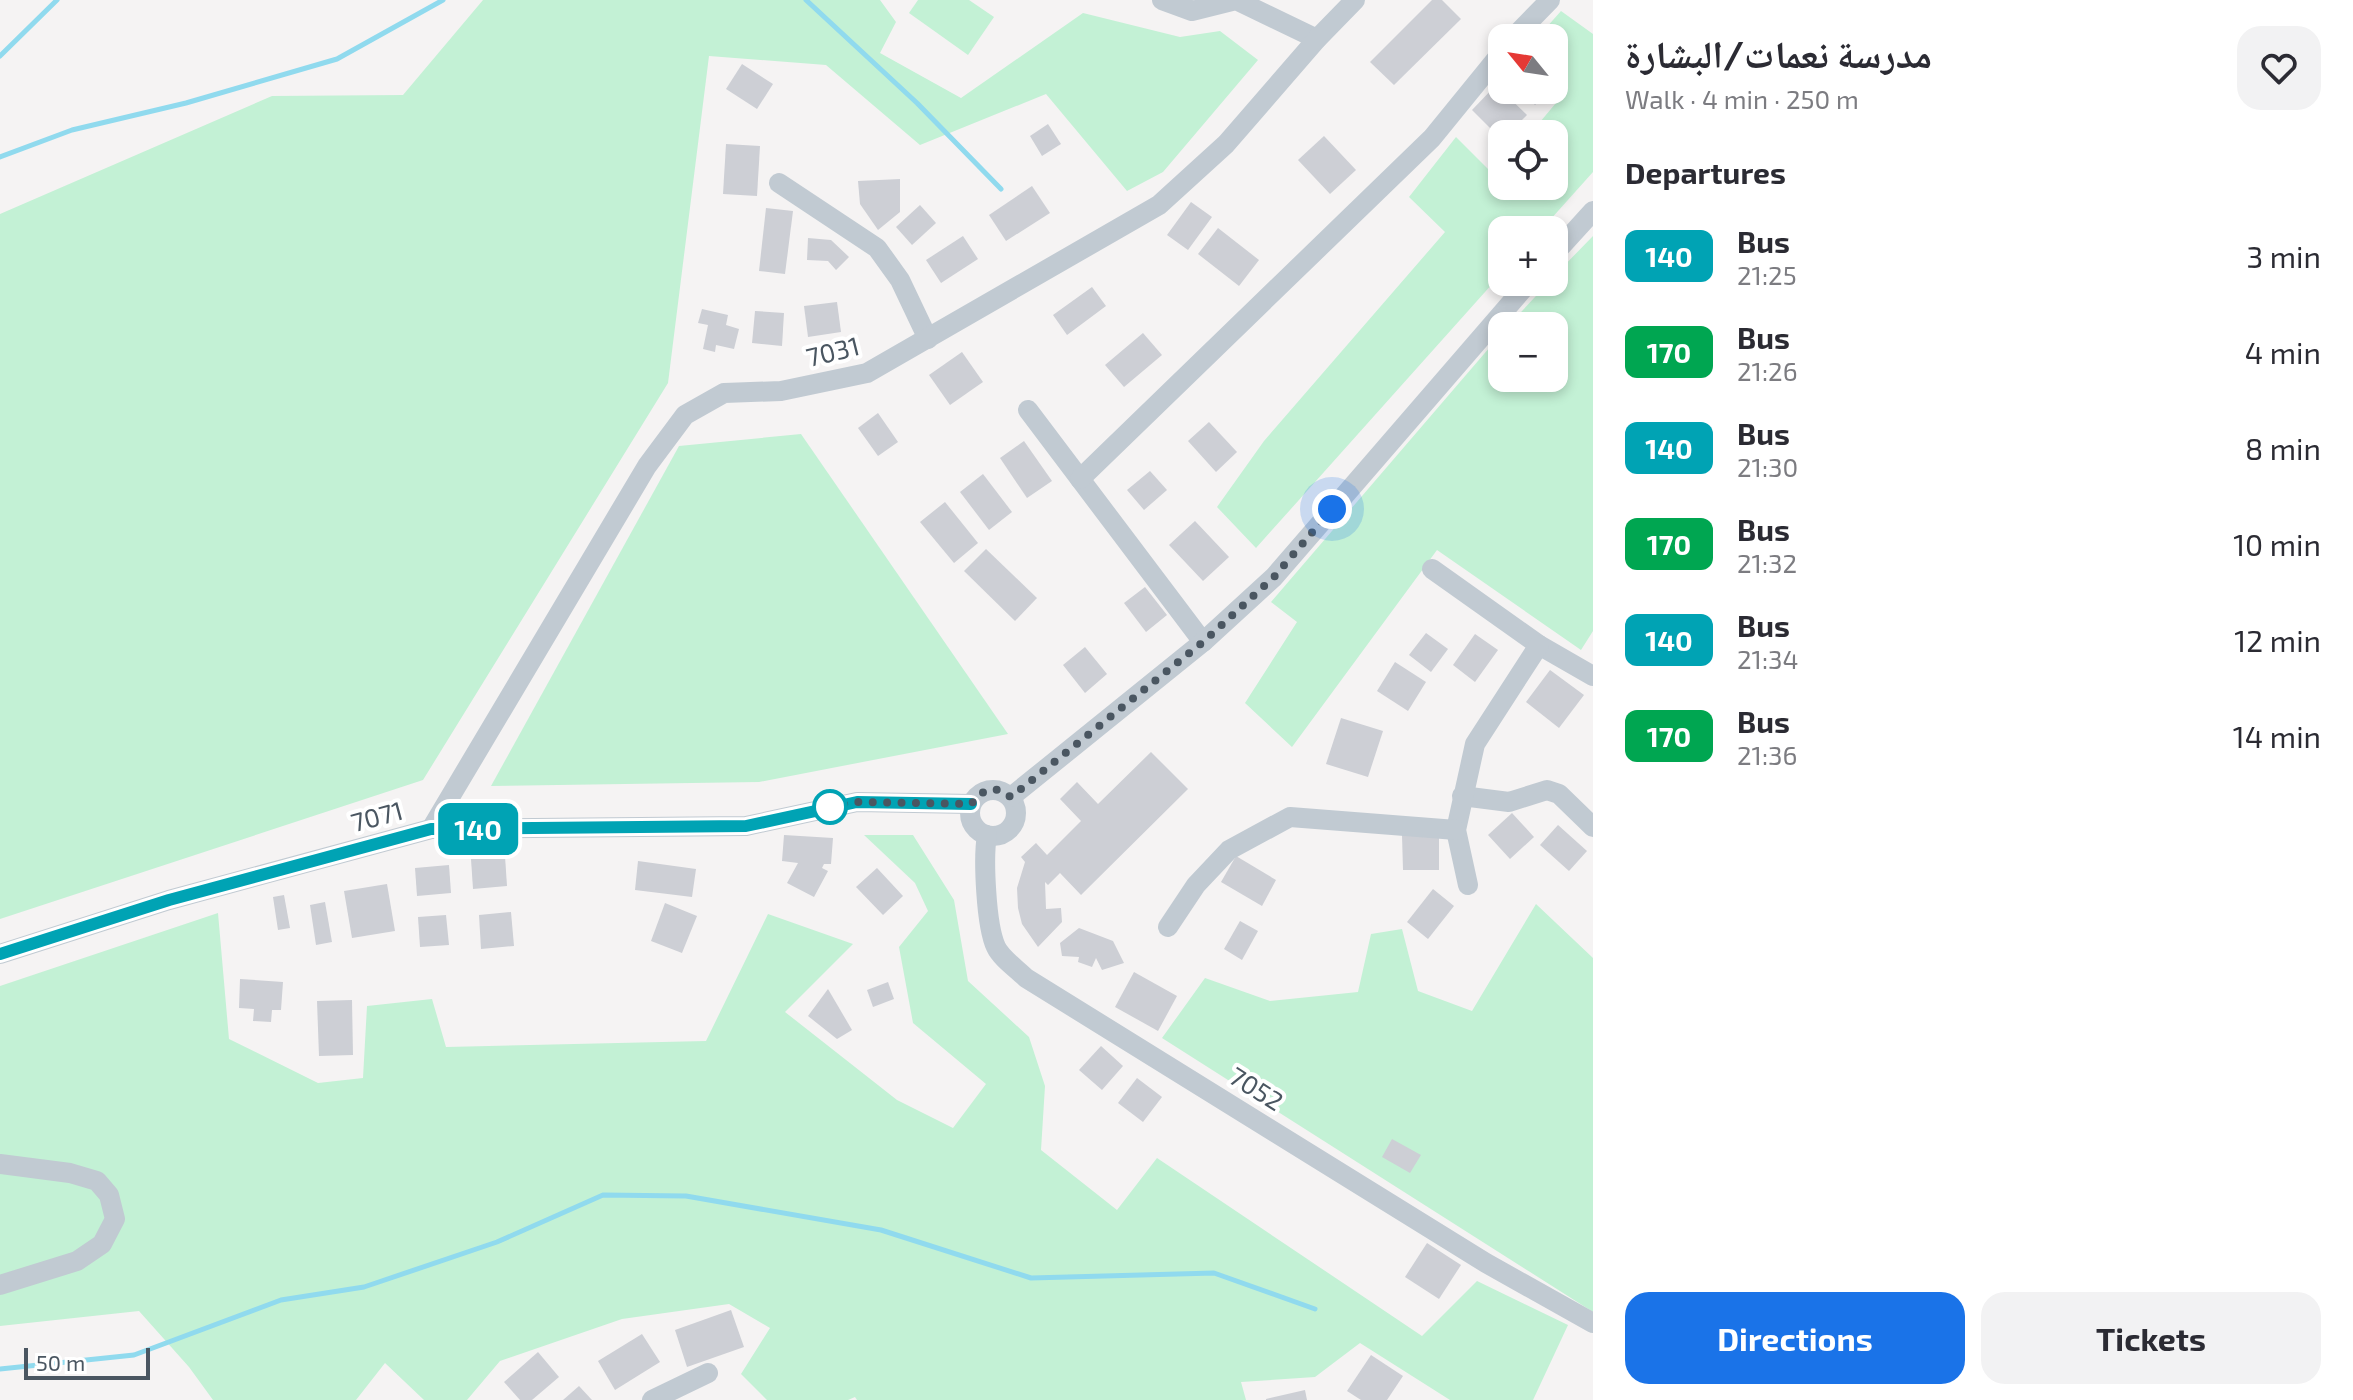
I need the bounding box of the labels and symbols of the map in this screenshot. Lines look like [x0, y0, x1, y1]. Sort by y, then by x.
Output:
north arrow [1488, 24, 1568, 104]
street label: 7031 [803, 329, 862, 372]
your location [1312, 489, 1352, 529]
unlabelled marker [813, 790, 847, 824]
street label: 7071 [347, 794, 406, 837]
line badge: 140 [432, 803, 524, 855]
street label: 7052 [1224, 1059, 1289, 1116]
scale bar [24, 1344, 150, 1380]

